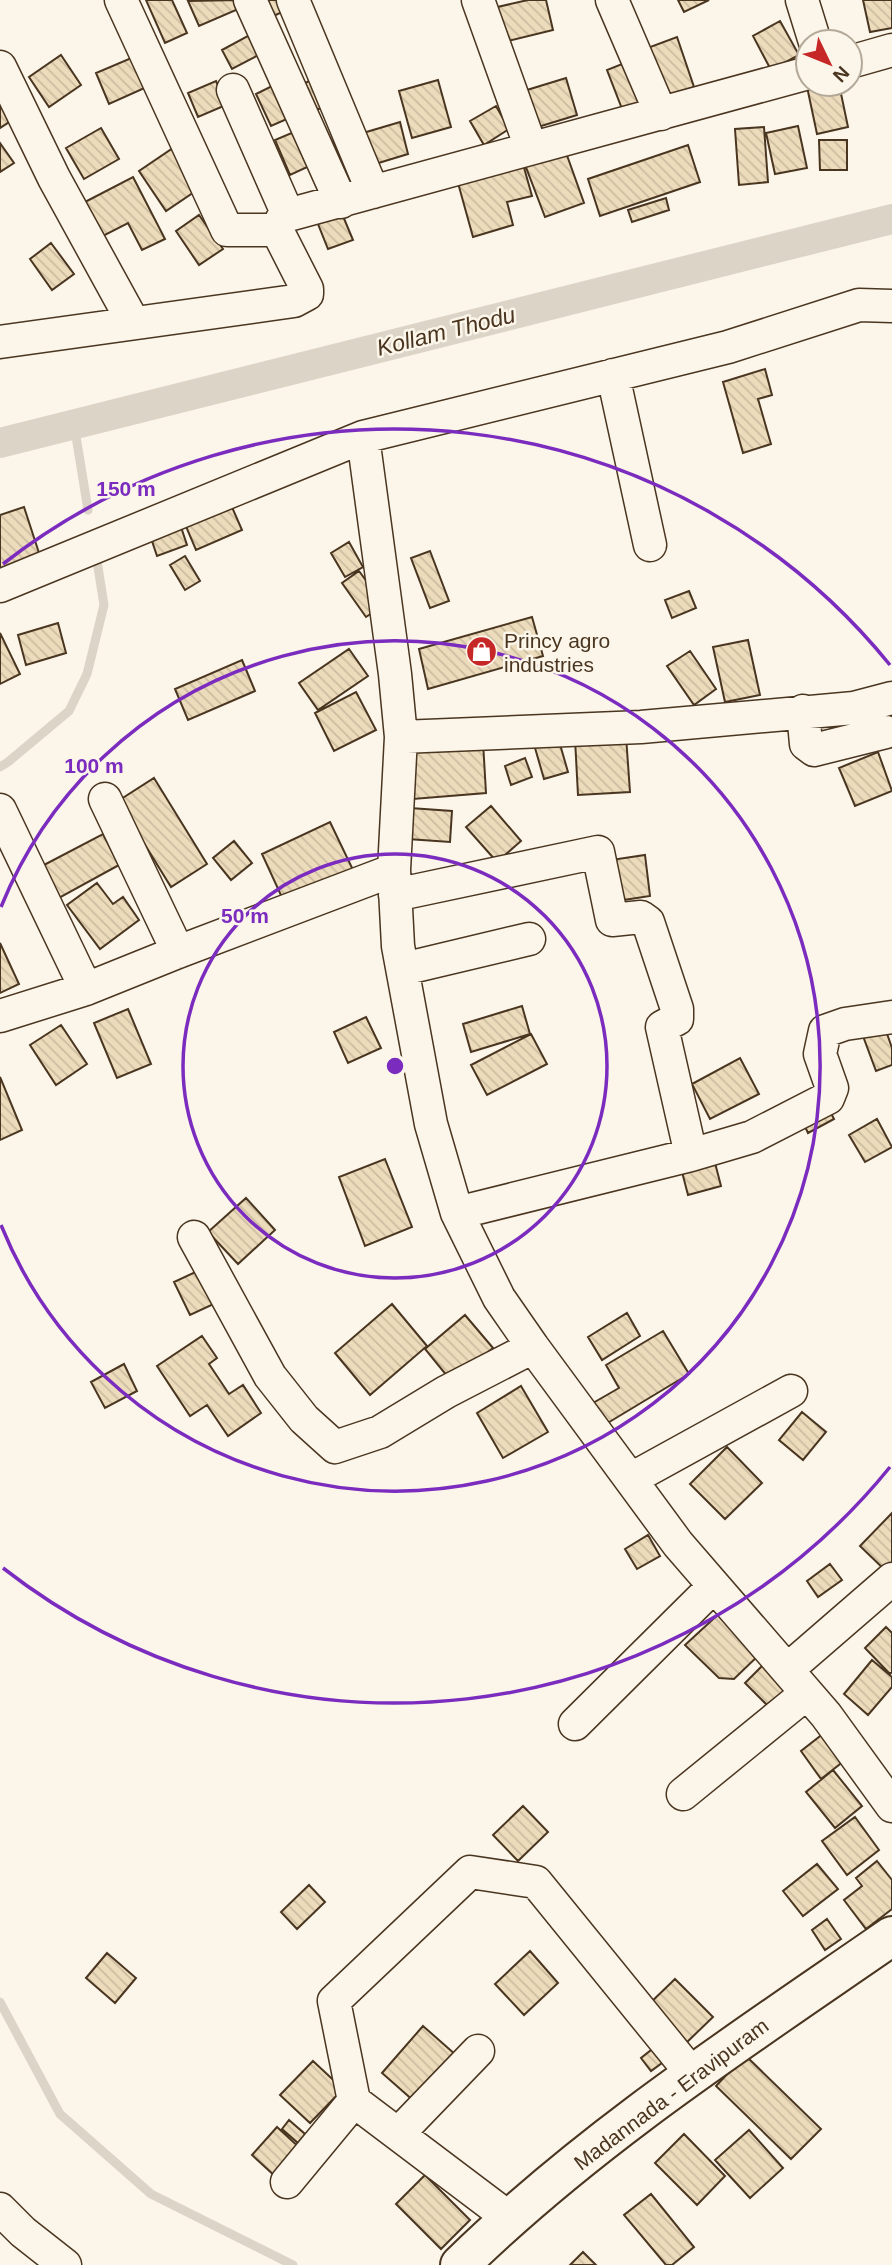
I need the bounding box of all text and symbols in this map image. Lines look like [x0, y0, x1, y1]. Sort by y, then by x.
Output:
north arrow [794, 28, 864, 98]
text: N [829, 62, 853, 86]
water label: Kollam Thodu [374, 301, 518, 361]
text: 150 m [96, 477, 156, 500]
place label: Princy agro industries [504, 629, 610, 676]
shop icon: Princy agro industries [464, 635, 498, 669]
text: 100 m [64, 754, 124, 777]
text: 50 m [221, 904, 269, 927]
centre of rings [383, 1054, 407, 1078]
street label: Madannada - Eravipuram [569, 2014, 773, 2174]

